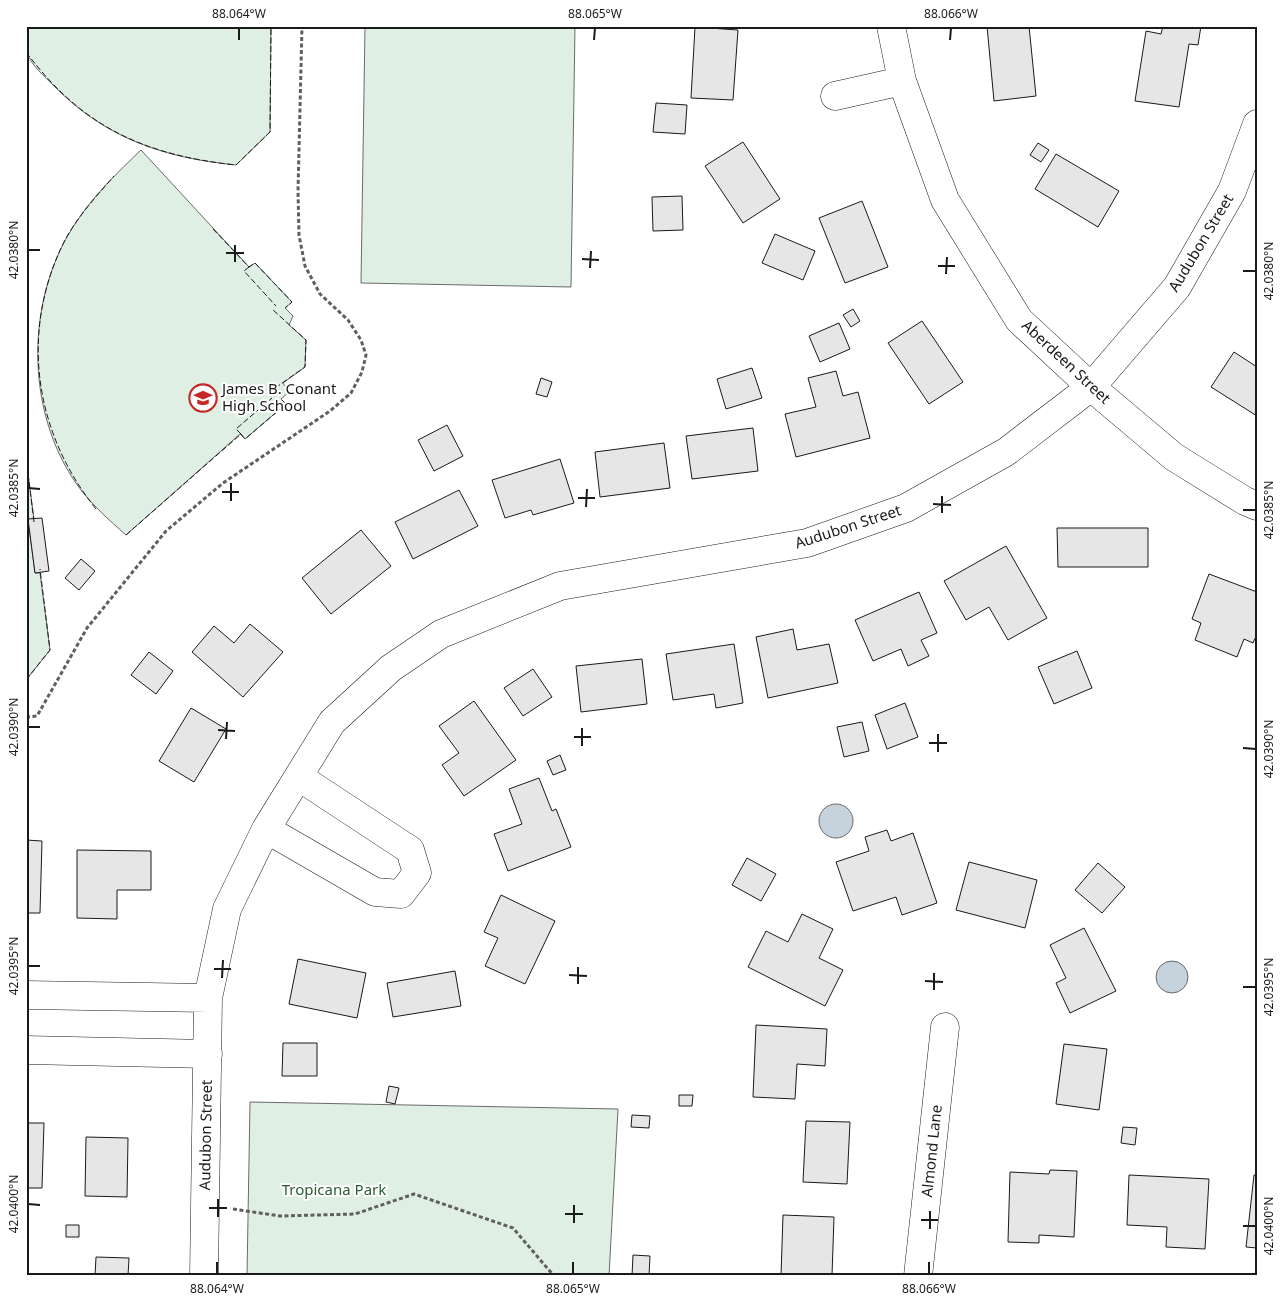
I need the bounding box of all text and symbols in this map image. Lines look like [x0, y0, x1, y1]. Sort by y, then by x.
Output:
text: 88.064°W [212, 5, 266, 22]
text: 88.065°W [568, 5, 622, 22]
text: 88.066°W [924, 5, 978, 22]
street label: Audubon Street [1163, 189, 1238, 295]
text: 42.0380°N [5, 221, 22, 279]
text: 42.0380°N [1260, 242, 1277, 300]
street label: Aberdeen Street [1018, 315, 1116, 408]
place label: James B. Conant High School [220, 378, 337, 415]
school or university icon: James B. Conant High School [188, 383, 218, 413]
text: 42.0385°N [5, 459, 22, 517]
text: 42.0385°N [1260, 481, 1277, 539]
street label: Audubon Street [792, 499, 904, 553]
text: 42.0390°N [5, 698, 22, 756]
text: 42.0390°N [1260, 720, 1277, 778]
text: 42.0395°N [5, 937, 22, 995]
text: 42.0395°N [1260, 958, 1277, 1016]
street label: Audubon Street [194, 1079, 216, 1191]
street label: Almond Lane [916, 1104, 946, 1198]
text: 42.0400°N [5, 1175, 22, 1233]
park label: Tropicana Park [282, 1179, 386, 1199]
text: 42.0400°N [1260, 1197, 1277, 1255]
text: 88.064°W [190, 1280, 244, 1297]
text: 88.065°W [546, 1280, 600, 1297]
text: 88.066°W [902, 1280, 956, 1297]

